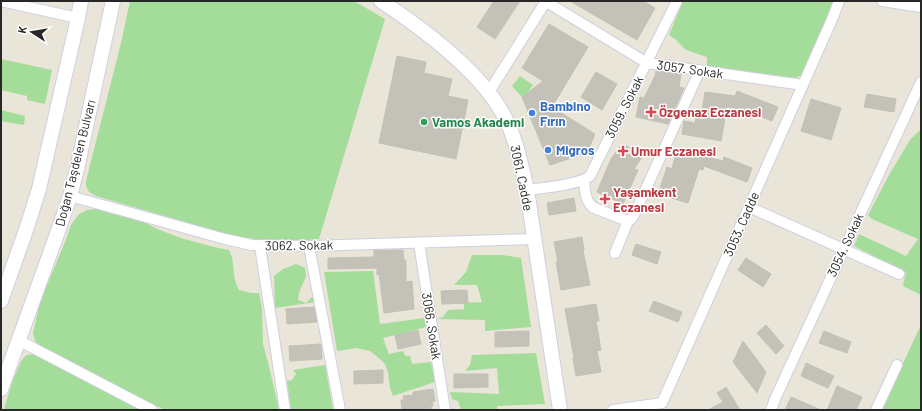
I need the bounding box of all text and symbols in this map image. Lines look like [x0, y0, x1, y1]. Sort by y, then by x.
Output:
north arrow [12, 12, 52, 52]
text: K [15, 25, 29, 35]
street label: 3057. Sokak [656, 56, 725, 82]
street label: 3059. Sokak [601, 73, 647, 141]
street label: Doğan Taşdelen Bulvarı [51, 98, 99, 228]
place label: Bambino Fırın [540, 98, 591, 129]
place label: Özgenaz Eczanesi [659, 104, 761, 120]
marker: Özgenaz Eczanesi [646, 107, 656, 117]
marker: Bambino Fırın [527, 108, 537, 118]
place label: Vamos Akademi [432, 114, 524, 130]
marker: Vamos Akademi [419, 117, 429, 127]
place label: Migros [556, 142, 595, 158]
place label: Umur Eczanesi [631, 143, 716, 159]
street label: 3061. Cadde [507, 144, 537, 212]
marker: Migros [543, 145, 553, 155]
marker: Umur Eczanesi [618, 146, 628, 156]
place label: Yaşamkent Eczanesi [613, 184, 677, 215]
street label: 3053. Cadde [720, 189, 762, 259]
marker: Yaşamkent Eczanesi [600, 194, 610, 204]
street label: 3054. Sokak [823, 210, 867, 279]
street label: 3062. Sokak [265, 236, 334, 254]
street label: 3066. Sokak [419, 291, 445, 361]

